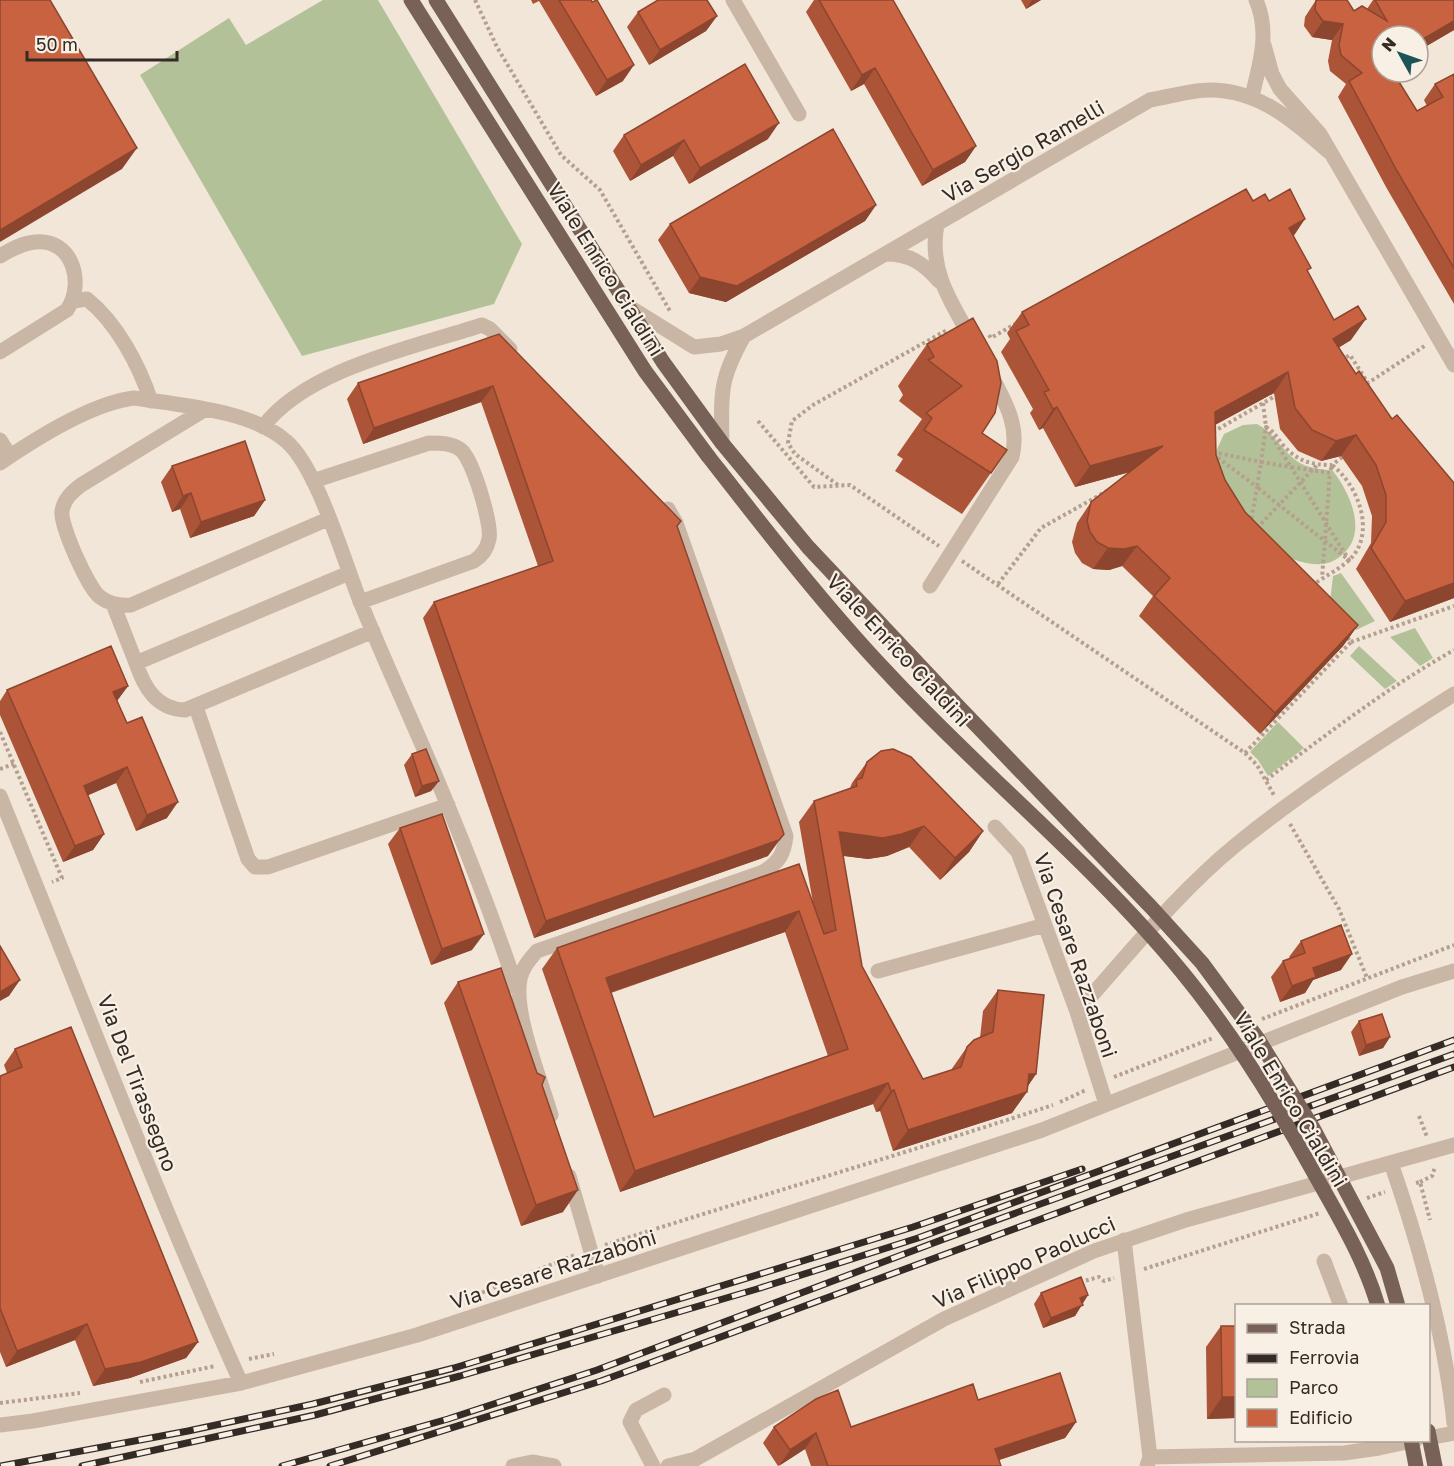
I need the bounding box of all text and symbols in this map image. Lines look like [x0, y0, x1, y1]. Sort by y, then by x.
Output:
scale bar [27, 24, 177, 62]
north arrow [1370, 24, 1430, 84]
text: 50 m [36, 33, 78, 55]
text: N [1377, 33, 1400, 55]
street label: Via Sergio Ramelli [937, 94, 1109, 208]
street label: Viale Enrico Cialdini [542, 177, 670, 361]
street label: Viale Enrico Cialdini [821, 568, 977, 732]
street label: Via Cesare Razzaboni [1029, 849, 1123, 1061]
street label: Via Del Tirassegno [92, 991, 184, 1175]
street label: Viale Enrico Cialdini [1228, 1007, 1354, 1191]
street label: Via Filippo Paolucci [929, 1210, 1119, 1314]
street label: Via Cesare Razzaboni [447, 1223, 659, 1315]
legend [1235, 1304, 1430, 1442]
text: Strada [1289, 1316, 1346, 1338]
text: Ferrovia [1289, 1346, 1359, 1368]
text: Parco [1289, 1376, 1338, 1398]
text: Edificio [1289, 1406, 1353, 1428]

